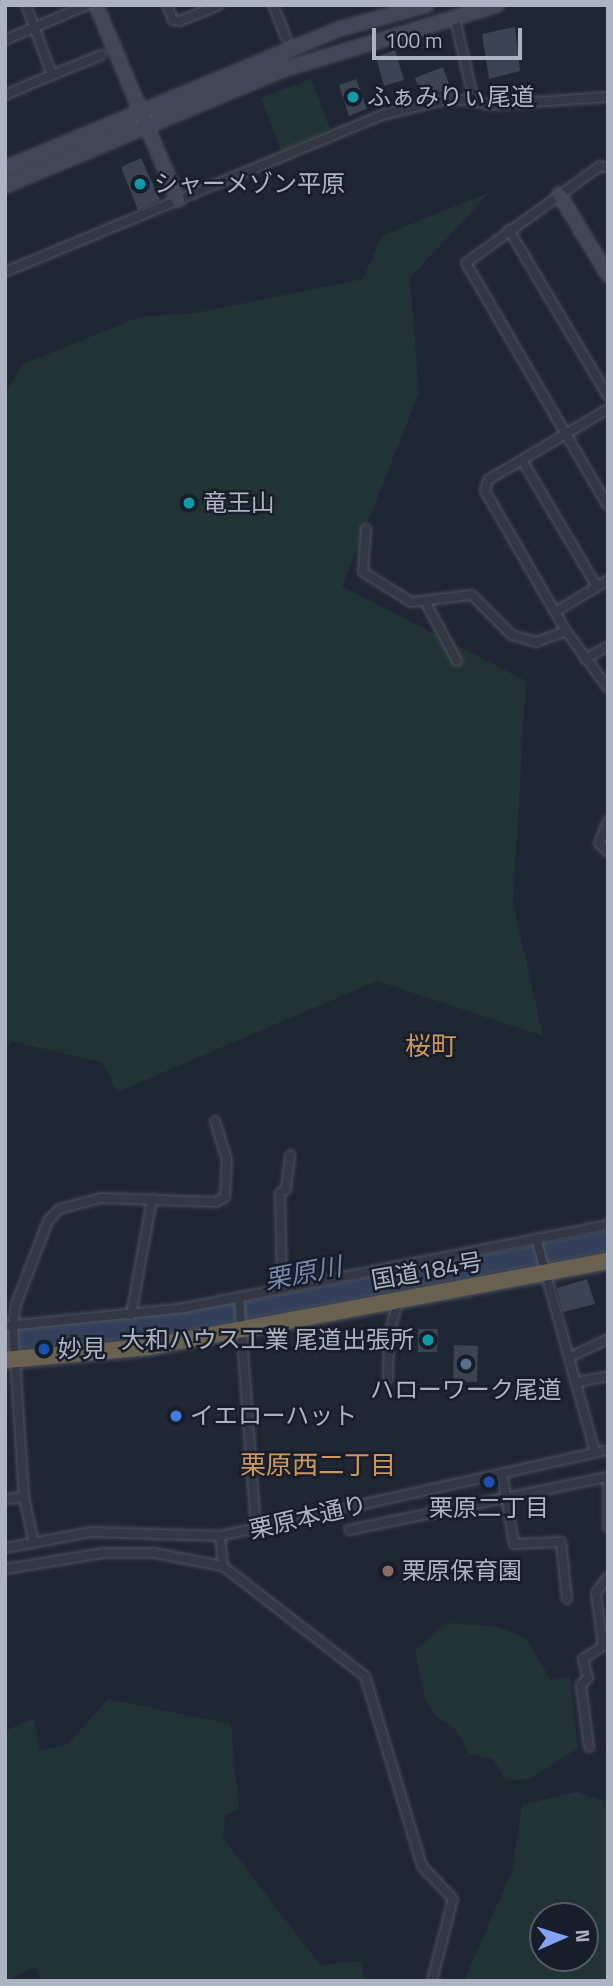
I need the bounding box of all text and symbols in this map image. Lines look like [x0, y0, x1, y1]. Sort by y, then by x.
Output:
scale bar [375, 14, 526, 58]
text: 100 m [385, 24, 442, 56]
place label: ふぁみりぃ尾道 [367, 83, 535, 111]
marker: ふぁみりぃ尾道 [345, 89, 361, 105]
place label: シャーメゾン平原 [154, 170, 346, 198]
marker: シャーメゾン平原 [132, 176, 148, 192]
place label: 竜王山 [203, 489, 275, 517]
marker: 竜王山 [181, 495, 197, 511]
district label: 桜町 [405, 1030, 457, 1062]
street label: 国道184号 [369, 1247, 485, 1295]
water label: 栗原川 [262, 1250, 344, 1296]
place label: 大和ハウス工業 尾道出張所 [121, 1326, 414, 1354]
marker: 大和ハウス工業 尾道出張所 [420, 1332, 436, 1348]
place label: 妙見 [58, 1335, 106, 1363]
marker: 妙見 [36, 1341, 52, 1357]
marker: ハローワーク尾道 [458, 1356, 474, 1372]
place label: ハローワーク尾道 [370, 1376, 562, 1404]
place label: イエローハット [190, 1402, 358, 1430]
marker: イエローハット [168, 1408, 184, 1424]
district label: 栗原西二丁目 [240, 1449, 396, 1481]
marker: 栗原二丁目 [481, 1474, 497, 1490]
street label: 栗原本通り [246, 1489, 370, 1545]
place label: 栗原二丁目 [429, 1494, 549, 1522]
place label: 栗原保育園 [402, 1557, 522, 1585]
marker: 栗原保育園 [380, 1563, 396, 1579]
north arrow [529, 1902, 599, 1972]
text: N [569, 1929, 598, 1943]

